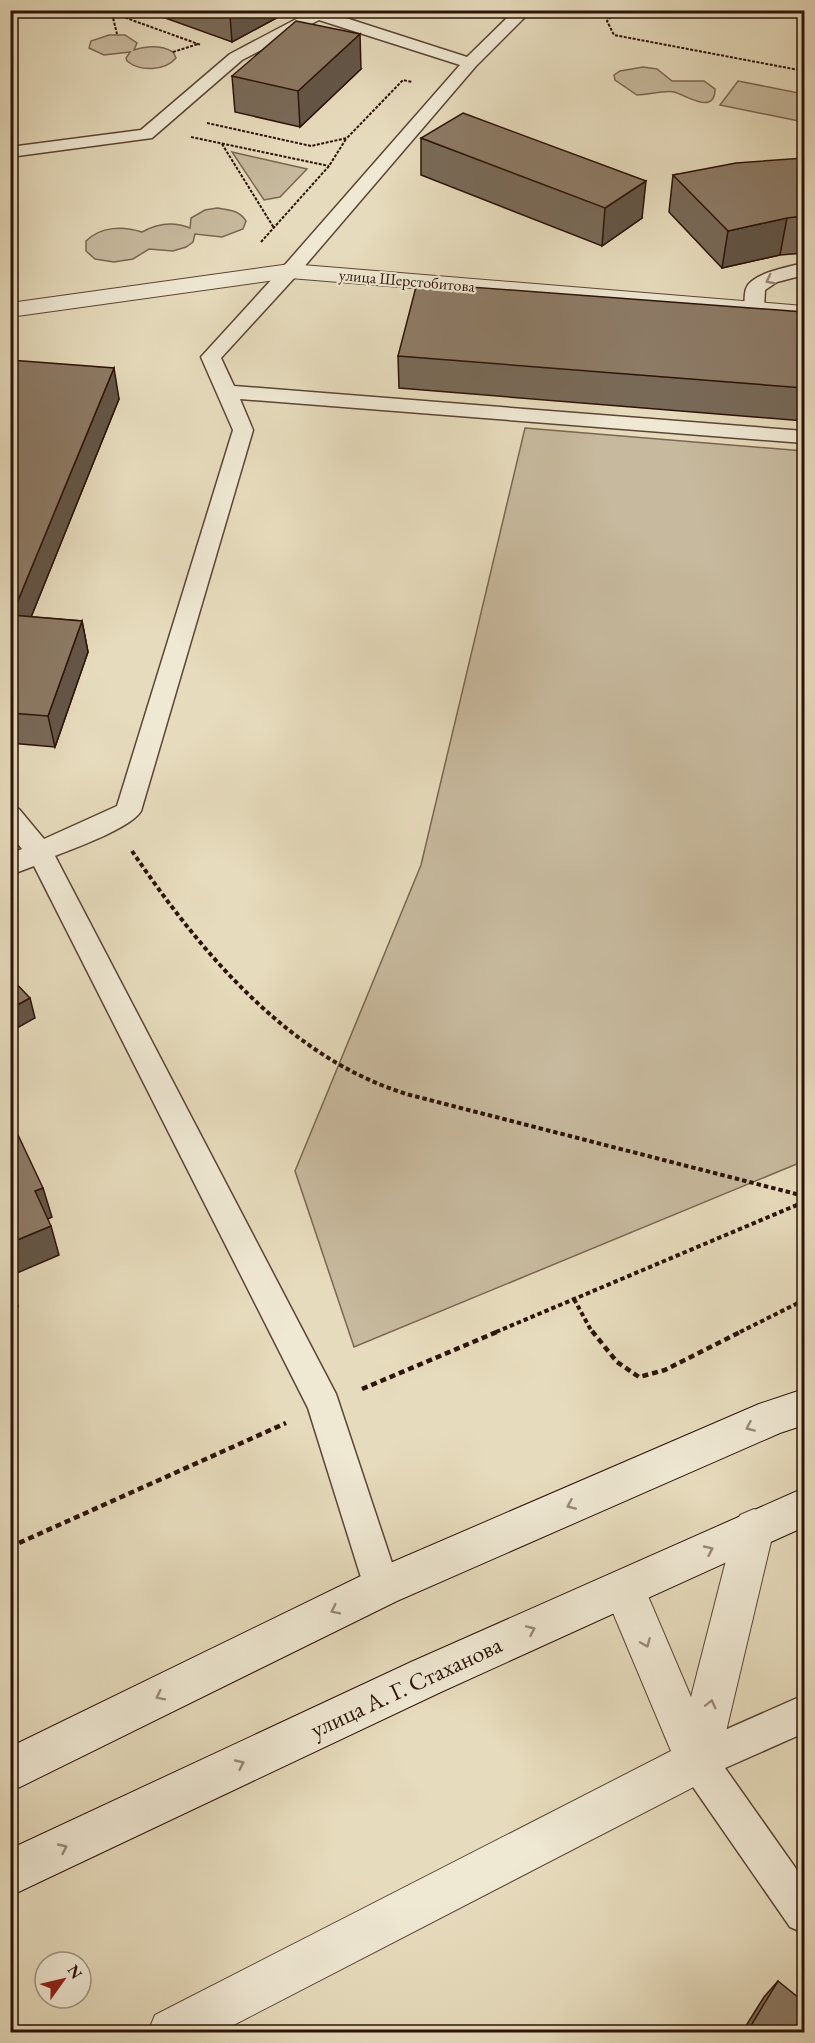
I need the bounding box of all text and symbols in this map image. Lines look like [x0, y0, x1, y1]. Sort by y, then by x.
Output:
street label: улица Шерстобитова [338, 264, 476, 297]
one-way arrow [765, 273, 776, 285]
one-way arrow [745, 1420, 756, 1432]
one-way arrow [566, 1498, 577, 1510]
one-way arrow [702, 1545, 713, 1557]
one-way arrow [331, 1603, 342, 1614]
one-way arrow [525, 1625, 536, 1637]
street label: улица А. Г. Стаханова [305, 1628, 507, 1745]
one-way arrow [639, 1637, 651, 1648]
one-way arrow [156, 1689, 167, 1701]
one-way arrow [703, 1699, 716, 1709]
one-way arrow [233, 1760, 244, 1772]
one-way arrow [57, 1843, 68, 1855]
north arrow [33, 1950, 93, 2010]
text: N [63, 1961, 87, 1983]

